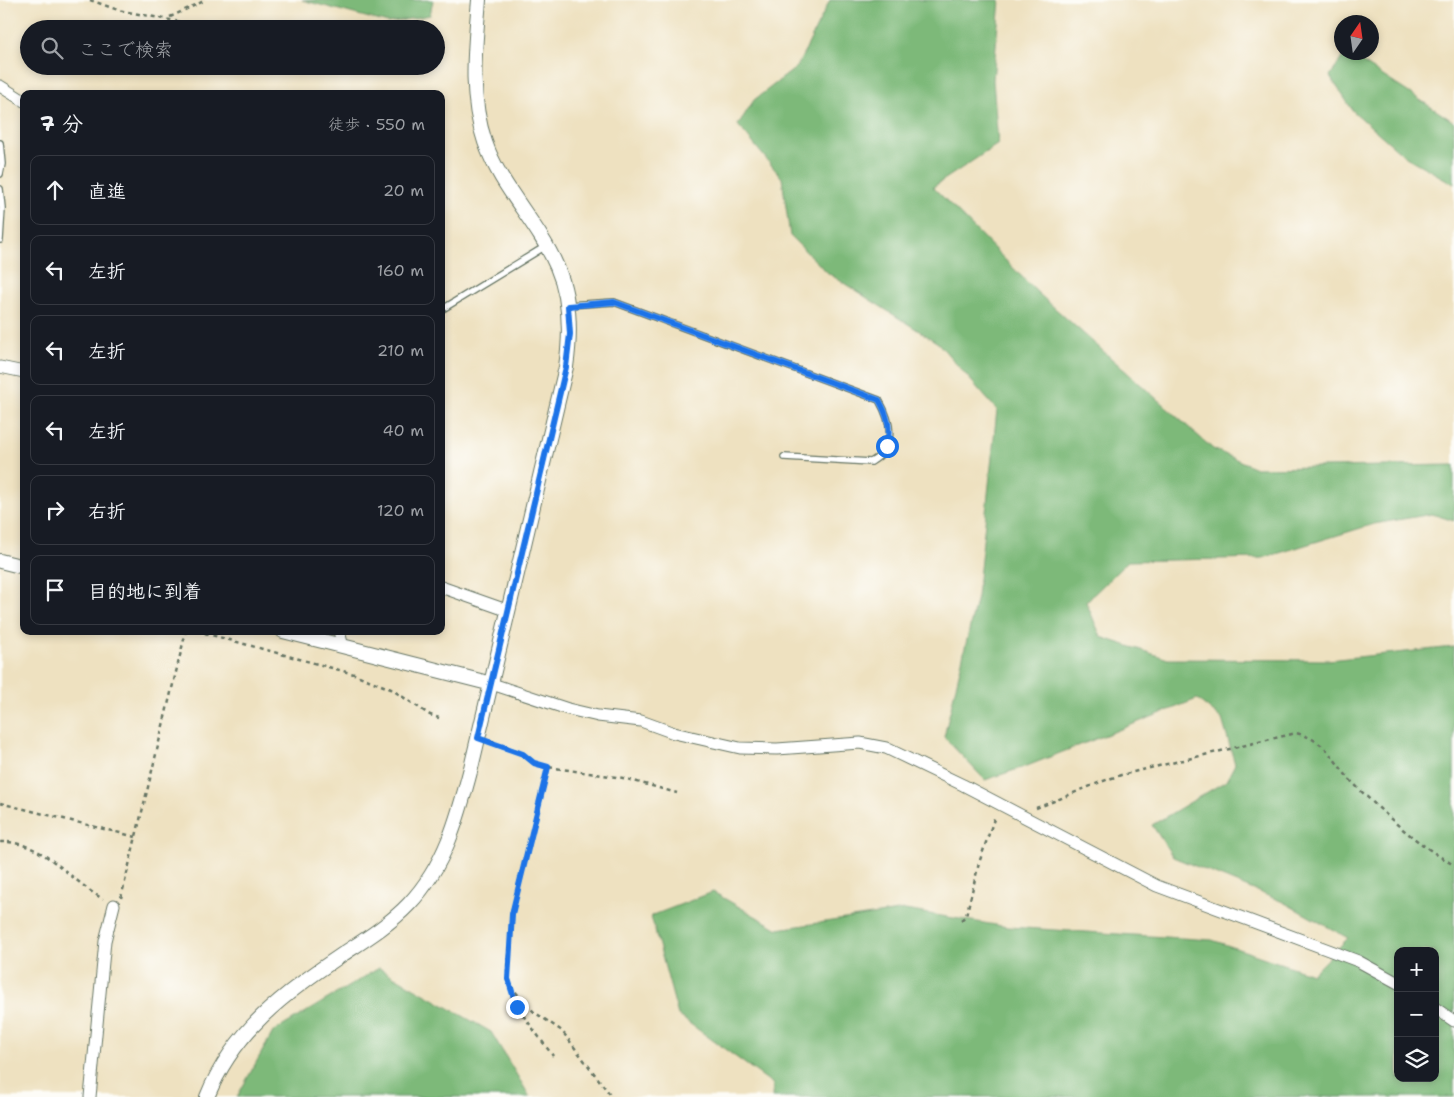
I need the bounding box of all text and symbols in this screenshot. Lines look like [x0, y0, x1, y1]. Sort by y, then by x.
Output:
north arrow [1334, 15, 1379, 60]
search box [20, 20, 445, 75]
icon: search [38, 34, 66, 62]
text: ここで検索 [78, 37, 173, 62]
text: 7 分 [40, 110, 83, 138]
text: 徒歩 · 550 m [328, 114, 425, 135]
icon: ahead [41, 176, 69, 204]
text: 直進 [88, 179, 126, 204]
text: 20 m [383, 180, 424, 201]
icon: left [41, 256, 69, 284]
text: 左折 [88, 259, 126, 284]
text: 160 m [377, 260, 424, 281]
icon: left [41, 336, 69, 364]
text: 左折 [88, 339, 126, 364]
text: 210 m [377, 340, 424, 361]
icon: left [41, 416, 69, 444]
text: 左折 [88, 419, 126, 444]
text: 40 m [382, 420, 424, 441]
route start [876, 435, 899, 458]
icon: right [41, 496, 69, 524]
text: 右折 [88, 499, 126, 524]
text: 120 m [377, 500, 424, 521]
icon: arrive [41, 576, 69, 604]
text: 目的地に到着 [88, 579, 202, 604]
map controls [1394, 947, 1439, 1082]
button: + [1394, 947, 1439, 992]
button: − [1394, 992, 1439, 1037]
route end [506, 996, 529, 1019]
button: layers [1394, 1037, 1439, 1082]

